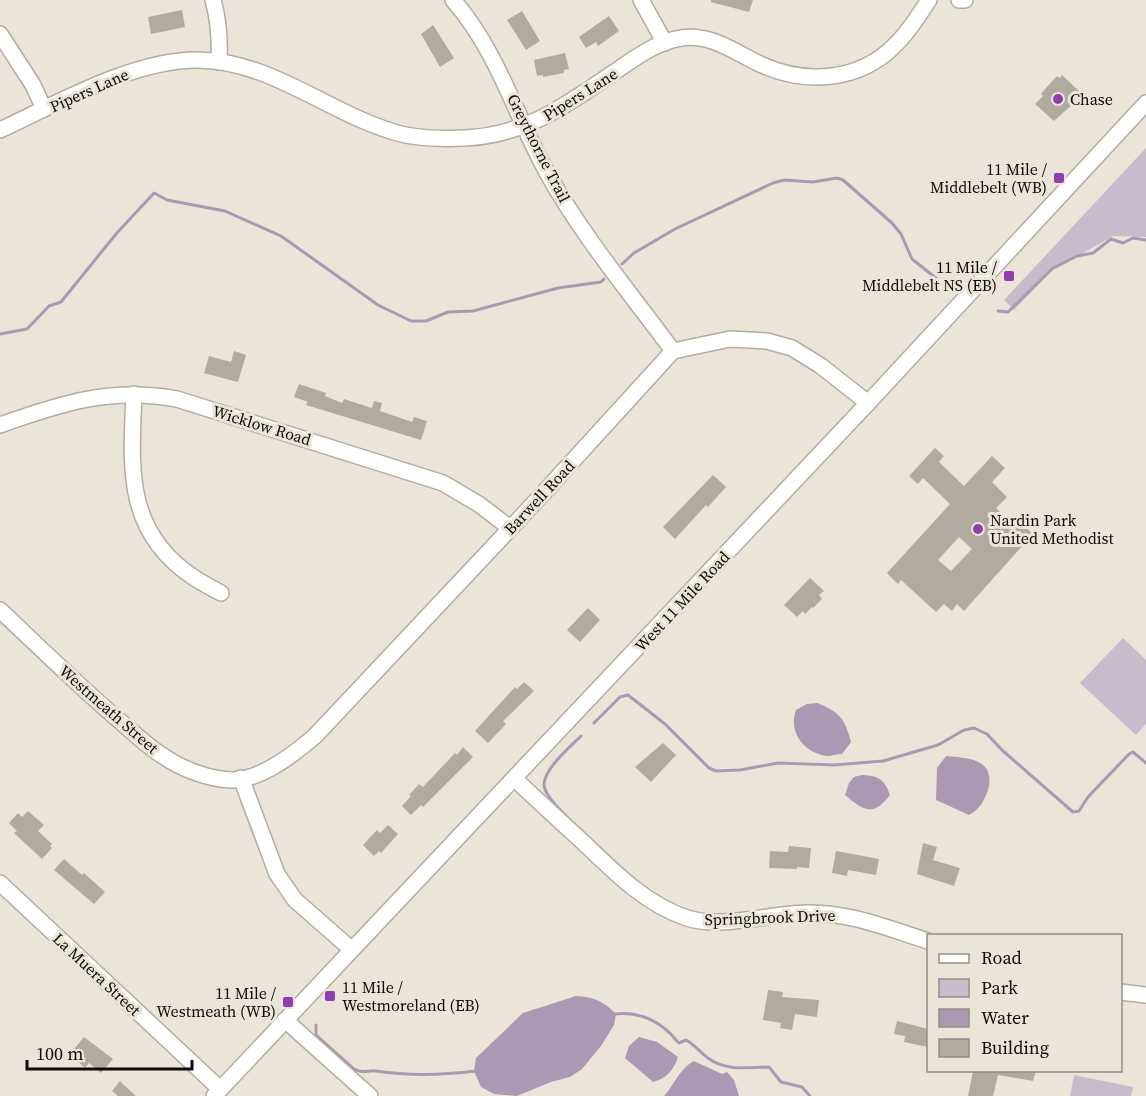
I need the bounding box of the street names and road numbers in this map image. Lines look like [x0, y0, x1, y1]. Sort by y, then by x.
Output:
street label: Pipers Lane [538, 62, 622, 126]
street label: Pipers Lane [46, 63, 132, 117]
street label: Greythorne Trail [502, 90, 576, 206]
street label: Wicklow Road [210, 400, 314, 450]
street label: Barwell Road [499, 455, 579, 539]
street label: West 11 Mile Road [630, 546, 734, 656]
street label: Westmeath Street [55, 660, 164, 759]
street label: Springbrook Drive [704, 904, 836, 930]
street label: La Muera Street [48, 928, 146, 1021]

